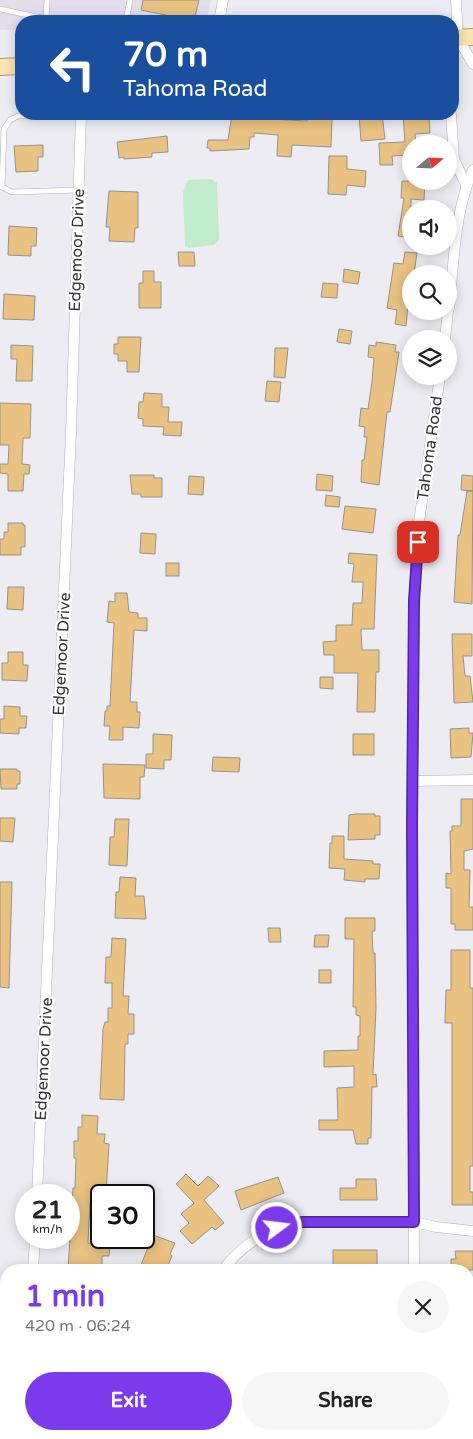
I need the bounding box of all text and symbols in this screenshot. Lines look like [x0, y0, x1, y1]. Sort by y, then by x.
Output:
text: 70 m [123, 34, 208, 76]
icon: left [40, 35, 105, 100]
text: Tahoma Road [123, 76, 267, 102]
north arrow [402, 135, 458, 190]
map controls [402, 135, 457, 385]
street label: Edgemoor Drive [65, 188, 89, 312]
button: sound [402, 200, 457, 255]
button: search [402, 265, 457, 320]
button: layers [402, 330, 457, 385]
street label: Tahoma Road [413, 395, 447, 501]
pin [397, 521, 439, 563]
icon: arrive [404, 528, 432, 556]
street label: Edgemoor Drive [49, 592, 75, 716]
street label: Edgemoor Drive [31, 997, 57, 1121]
speed limit sign: 30 [90, 1184, 155, 1249]
text: 21 [32, 1195, 63, 1225]
position arrow [250, 1201, 302, 1253]
text: km/h [32, 1222, 63, 1236]
text: 1 min [25, 1278, 105, 1315]
button: close [397, 1281, 449, 1333]
text: 420 m · 06:24 [25, 1316, 131, 1336]
button: Exit [25, 1372, 232, 1430]
button: Share [242, 1372, 449, 1430]

